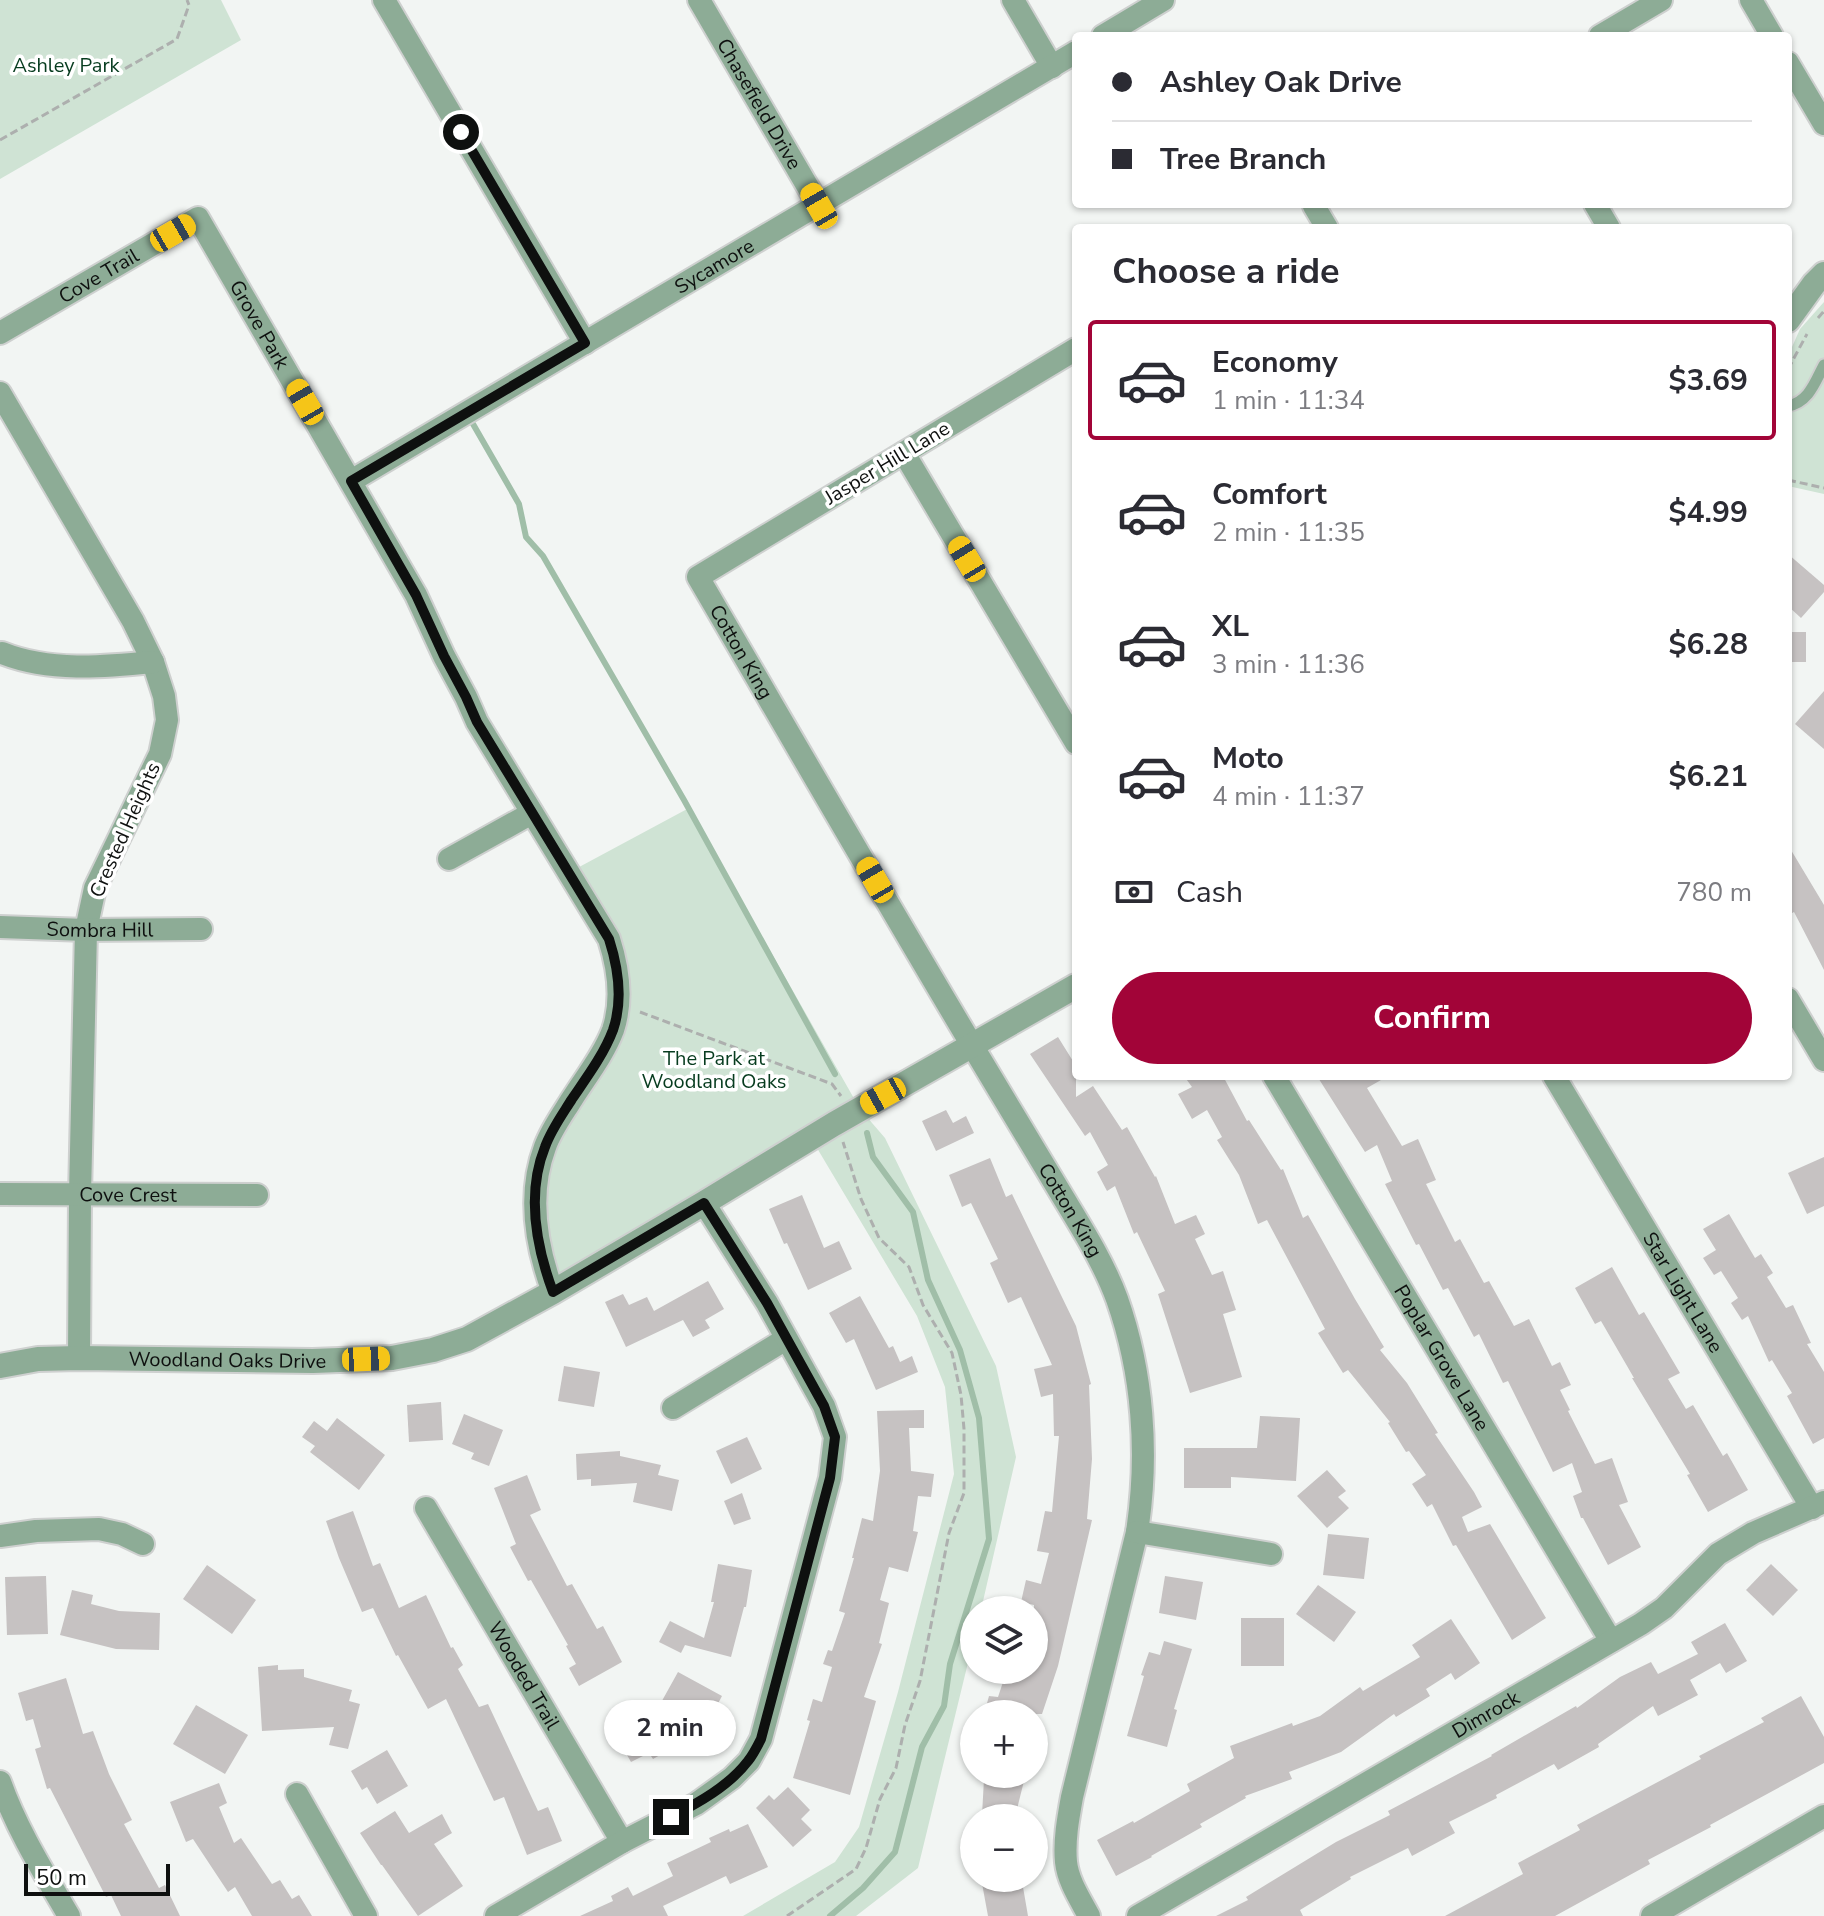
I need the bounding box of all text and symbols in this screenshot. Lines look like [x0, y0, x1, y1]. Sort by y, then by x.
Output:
street label: Chasefield Drive [711, 33, 808, 174]
park label: Ashley Park [12, 52, 121, 79]
text: Ashley Oak Drive [1160, 62, 1402, 103]
route start [443, 114, 479, 150]
text: Tree Branch [1160, 139, 1326, 180]
car [797, 179, 841, 233]
car [146, 211, 200, 255]
street label: Sycamore [669, 232, 759, 300]
street label: Cove Trail [54, 242, 144, 310]
text: Choose a ride [1112, 247, 1340, 296]
street label: Grove Park [223, 275, 296, 375]
text: Economy [1212, 342, 1338, 383]
icon: car [1116, 344, 1188, 416]
text: $3.69 [1669, 360, 1748, 401]
car [283, 375, 327, 429]
text: 1 min · 11:34 [1212, 383, 1365, 418]
street label: Jasper Hill Lane [818, 415, 955, 512]
text: Comfort [1212, 474, 1327, 515]
icon: car [1116, 476, 1188, 548]
text: $4.99 [1669, 492, 1748, 533]
text: 2 min · 11:35 [1212, 515, 1365, 550]
car [944, 532, 990, 586]
street label: Cotton King [703, 599, 780, 704]
text: XL [1212, 606, 1249, 647]
icon: car [1116, 608, 1188, 680]
text: $6.28 [1669, 624, 1748, 665]
text: 3 min · 11:36 [1212, 647, 1365, 682]
text: Moto [1212, 738, 1284, 779]
icon: car [1116, 740, 1188, 812]
text: $6.21 [1669, 756, 1748, 797]
street label: Crested Heights [83, 758, 167, 902]
text: 4 min · 11:37 [1212, 779, 1365, 814]
car [853, 853, 897, 907]
icon: cash [1112, 870, 1156, 914]
text: Cash [1176, 872, 1243, 913]
text: 780 m [1676, 875, 1752, 910]
street label: Sombra Hill [46, 915, 154, 944]
button: Confirm [1112, 972, 1752, 1064]
park label: The Park at Woodland Oaks [642, 1045, 786, 1095]
car [856, 1074, 910, 1118]
street label: Cotton King [1032, 1158, 1109, 1262]
street label: Cove Crest [79, 1181, 178, 1208]
street label: Star Light Lane [1637, 1227, 1730, 1358]
street label: Poplar Grove Lane [1388, 1280, 1496, 1436]
street label: Woodland Oaks Drive [128, 1345, 327, 1375]
car [342, 1346, 390, 1372]
map controls [960, 1596, 1048, 1892]
button: layers [960, 1596, 1048, 1684]
street label: Wooded Trail [482, 1616, 566, 1734]
street label: Dimrock [1447, 1683, 1525, 1744]
button: + [960, 1700, 1048, 1788]
callout: 2 min [605, 1701, 737, 1757]
text: 2 min [636, 1710, 704, 1745]
route end [653, 1799, 689, 1835]
button: − [960, 1804, 1048, 1892]
scale bar [24, 1860, 170, 1896]
text: 50 m [36, 1863, 87, 1893]

